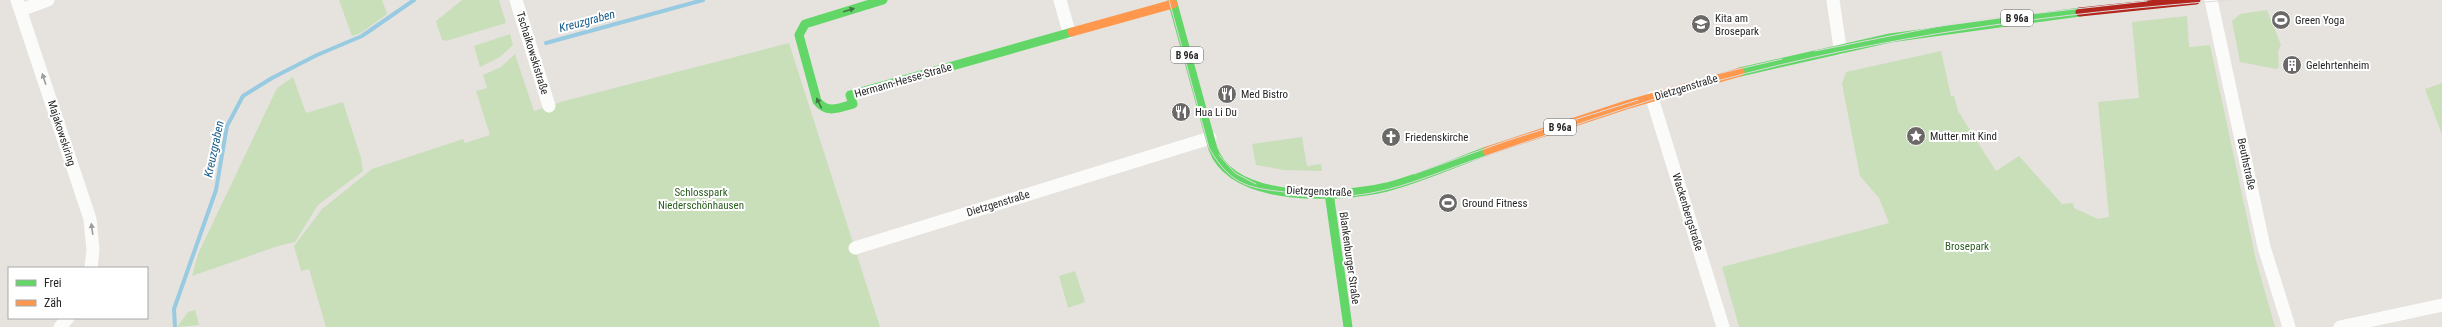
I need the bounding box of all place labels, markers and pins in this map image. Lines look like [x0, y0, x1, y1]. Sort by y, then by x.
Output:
sports icon: Green Yoga [2270, 9, 2292, 31]
place label: Kita am Brosepark [1715, 12, 1759, 38]
school or university icon: Kita am Brosepark [1690, 13, 1712, 35]
place label: Green Yoga [2295, 14, 2345, 27]
building icon: Gelehrtenheim [2281, 54, 2303, 76]
place label: Gelehrtenheim [2306, 59, 2369, 72]
restaurant icon: Med Bistro [1216, 83, 1238, 105]
place label: Med Bistro [1241, 88, 1288, 101]
restaurant icon: Hua Li Du [1170, 101, 1192, 123]
place label: Hua Li Du [1195, 106, 1237, 119]
place icon: Mutter mit Kind [1905, 125, 1927, 147]
church icon: Friedenskirche [1380, 126, 1402, 148]
place label: Mutter mit Kind [1930, 130, 1997, 143]
place label: Friedenskirche [1405, 131, 1468, 144]
sports icon: Ground Fitness [1437, 192, 1459, 214]
place label: Ground Fitness [1462, 197, 1527, 210]

